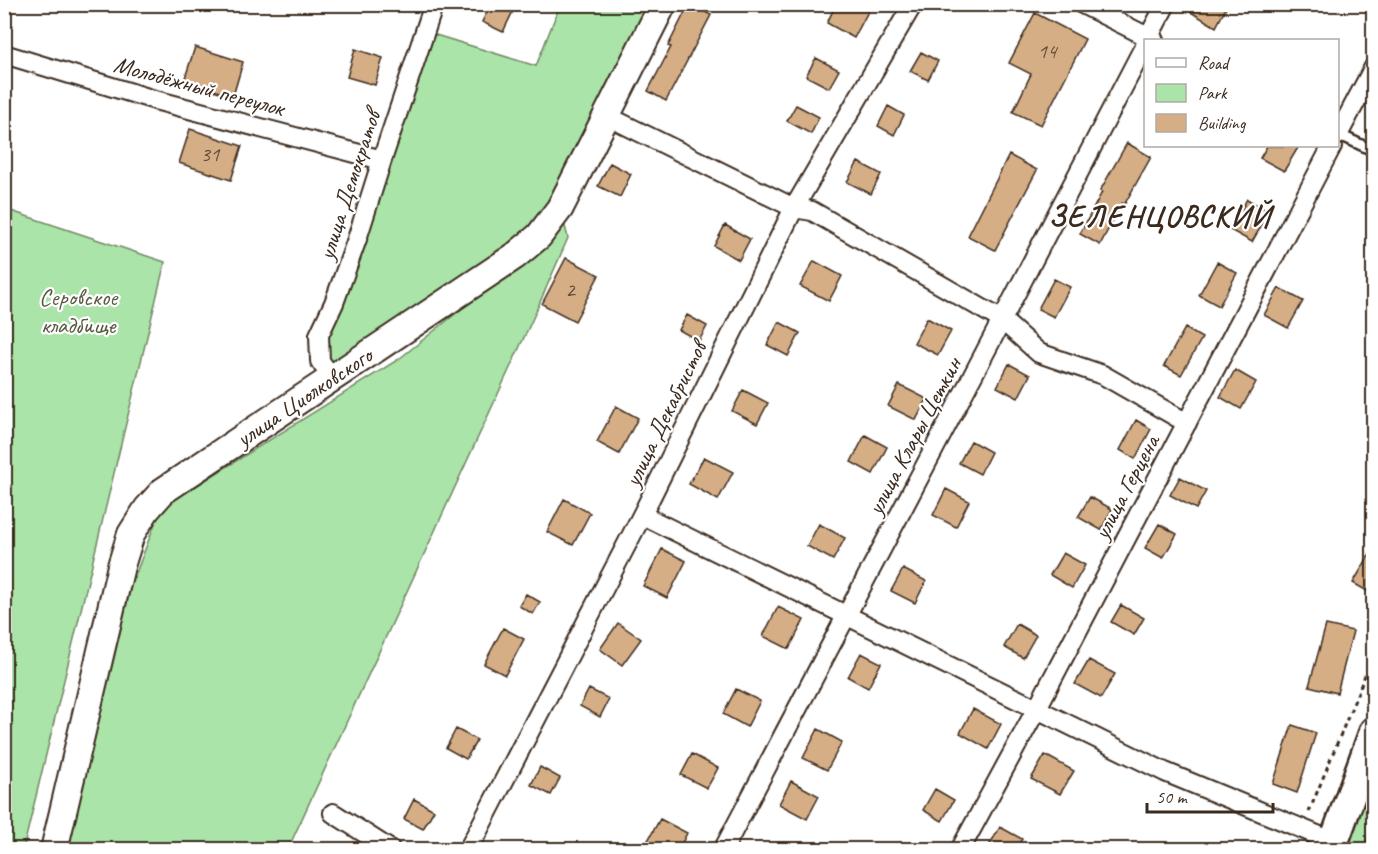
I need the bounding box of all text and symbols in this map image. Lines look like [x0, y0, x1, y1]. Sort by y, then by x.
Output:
house number: 14 [1038, 38, 1059, 64]
legend [1144, 39, 1339, 147]
street label: Молодёжный переулок [111, 49, 289, 124]
text: Road [1198, 52, 1231, 74]
text: Park [1198, 82, 1228, 104]
street label: улица Демократов [310, 101, 389, 265]
text: Building [1198, 112, 1247, 134]
house number: 31 [201, 141, 221, 167]
district label: ЗЕЛЕНЦОВСКИЙ [1048, 197, 1275, 235]
house number: 2 [565, 277, 576, 303]
park label: Серовское кладбище [39, 282, 119, 340]
street label: улица Декабристов [616, 333, 715, 493]
street label: улица Циолковского [229, 339, 380, 455]
street label: улица Клары Цеткин [859, 350, 969, 522]
street label: улица Герцена [1085, 428, 1167, 546]
scale bar [1147, 776, 1273, 814]
text: 50 m [1156, 786, 1189, 808]

